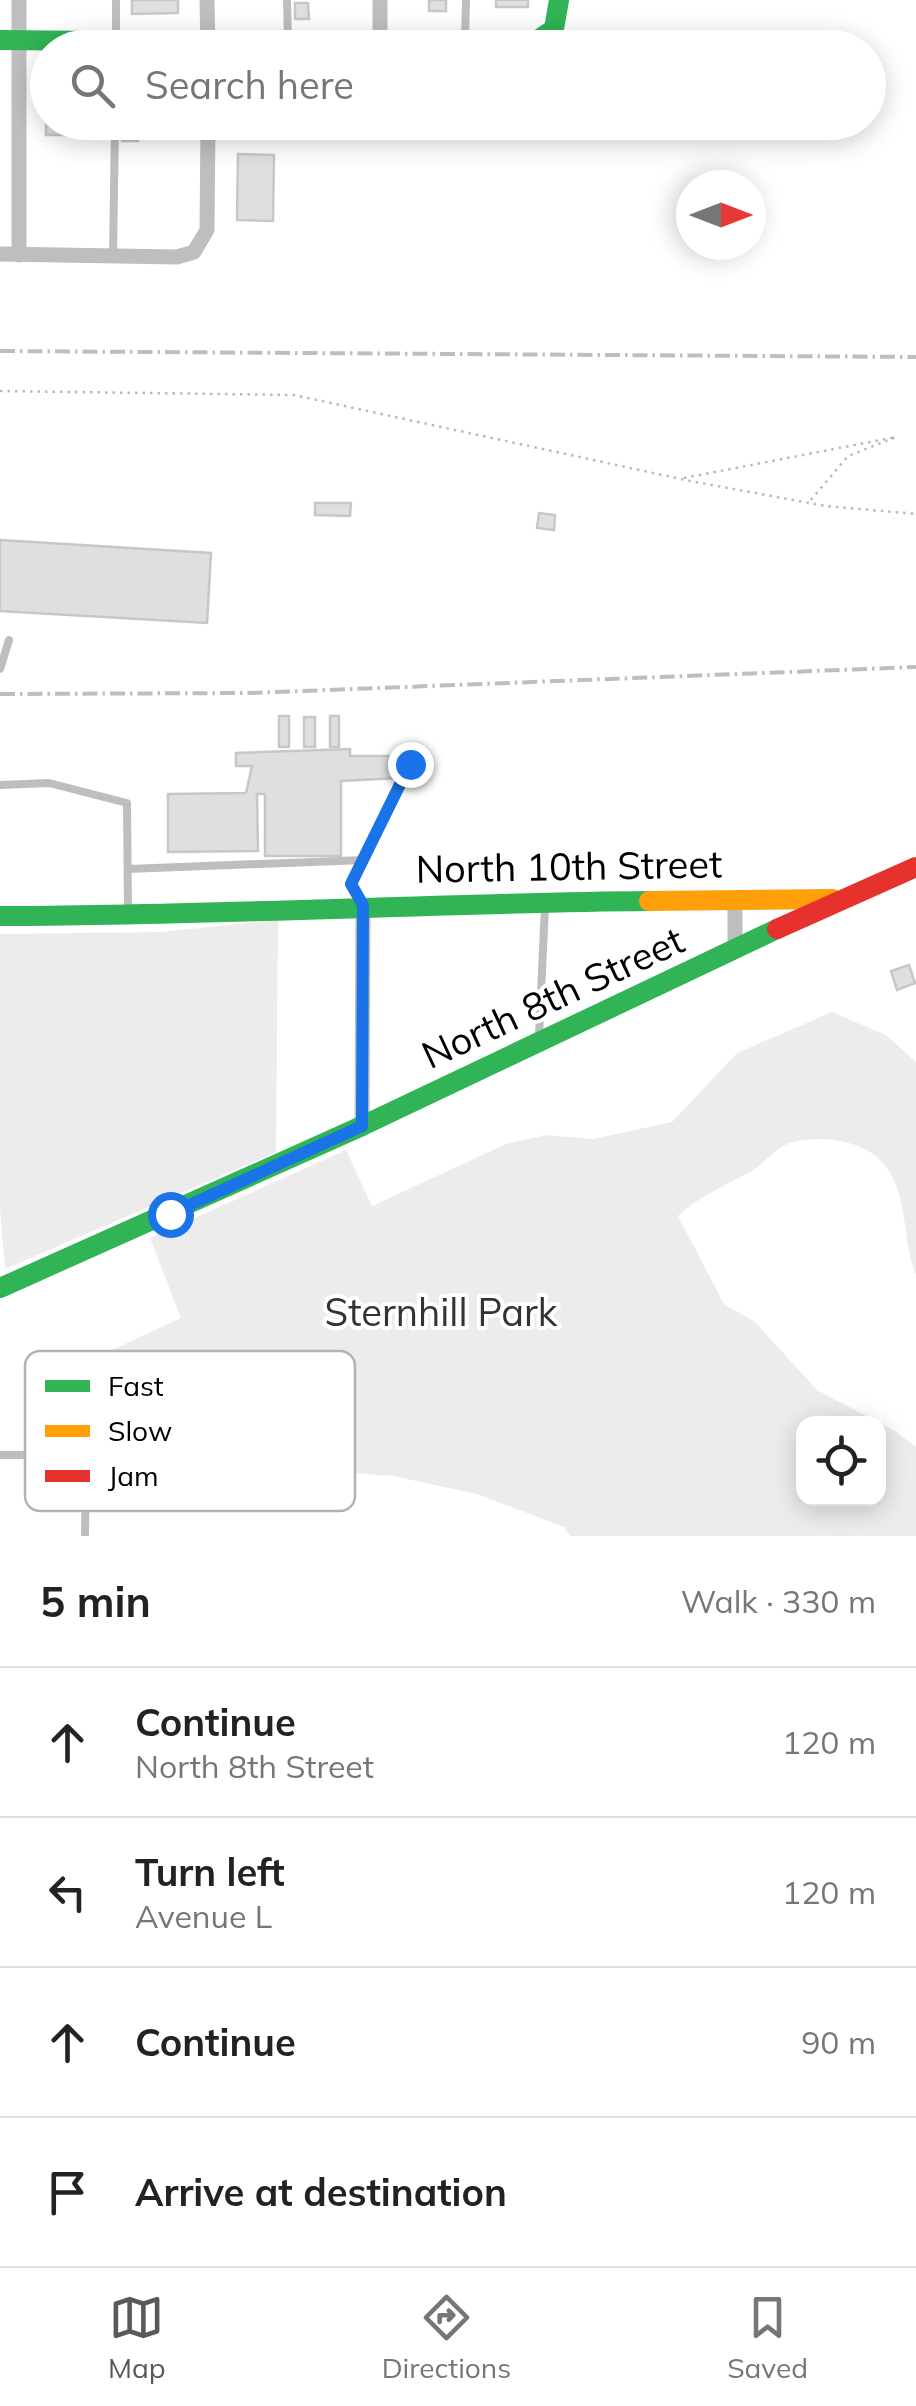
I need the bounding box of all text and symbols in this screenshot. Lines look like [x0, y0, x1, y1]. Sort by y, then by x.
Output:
search box [30, 30, 886, 140]
icon: search [65, 58, 120, 113]
text: Search here [145, 61, 354, 109]
north arrow [676, 170, 766, 260]
route end [388, 742, 434, 788]
street label: North 10th Street [415, 839, 723, 893]
street label: North 8th Street [414, 915, 691, 1079]
route start [148, 1192, 194, 1238]
park label: Sternhill Park [325, 1288, 558, 1336]
legend [25, 1351, 355, 1511]
text: Fast [108, 1368, 164, 1403]
text: Slow [108, 1413, 172, 1448]
map controls [796, 1416, 886, 1506]
button: locate [796, 1416, 886, 1506]
text: Jam [108, 1458, 159, 1493]
text: 5 min [40, 1575, 151, 1628]
text: Walk · 330 m [681, 1581, 876, 1621]
text: Continue [135, 1698, 296, 1746]
icon: ahead [40, 1715, 95, 1770]
text: 120 m [782, 1722, 876, 1762]
text: North 8th Street [135, 1746, 374, 1786]
text: Turn left [135, 1848, 285, 1896]
icon: left [40, 1865, 95, 1920]
text: 120 m [782, 1872, 876, 1912]
text: Avenue L [135, 1896, 272, 1936]
icon: ahead [40, 2015, 95, 2070]
text: Continue [135, 2018, 296, 2066]
text: 90 m [801, 2022, 876, 2062]
icon: arrive [40, 2165, 95, 2220]
text: Arrive at destination [135, 2168, 507, 2216]
tab: Map [108, 2290, 166, 2385]
tab: Directions [382, 2290, 511, 2385]
tab: Saved [727, 2290, 808, 2385]

